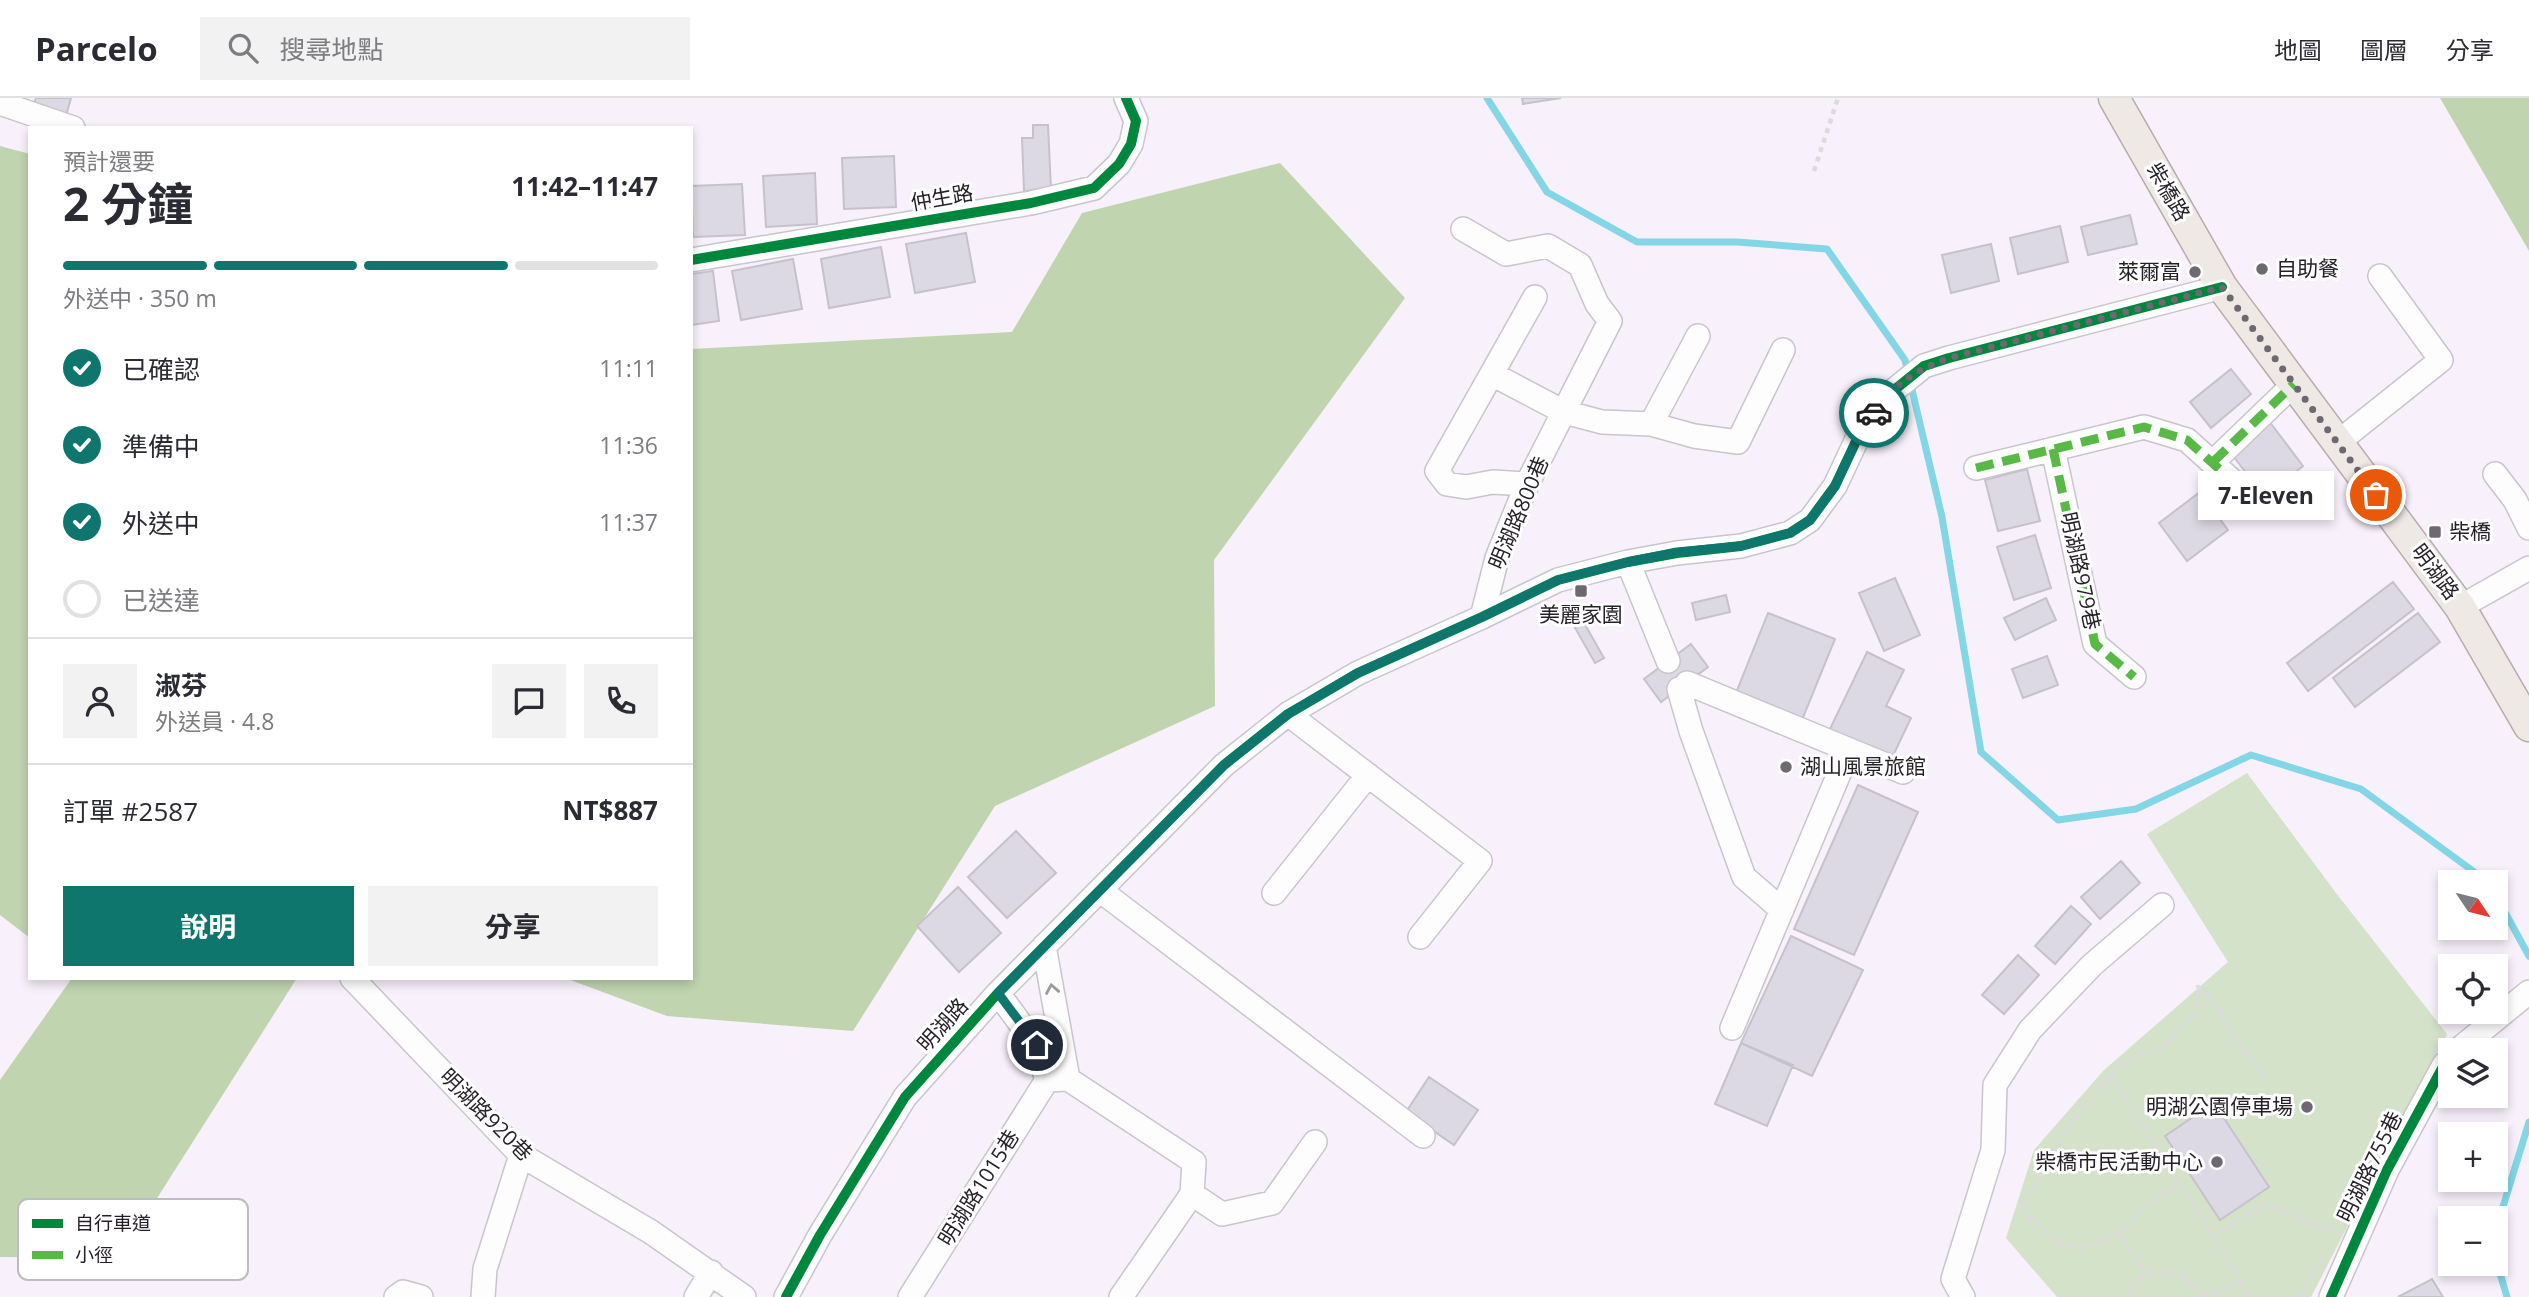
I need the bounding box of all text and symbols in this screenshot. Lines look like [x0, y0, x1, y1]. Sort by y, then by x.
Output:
search box [200, 17, 690, 80]
text: Parcelo [35, 26, 158, 71]
icon: search [224, 29, 262, 67]
text: 搜尋地點 [280, 31, 384, 67]
text: 地圖 [2274, 33, 2322, 66]
text: 圖層 [2360, 33, 2408, 66]
text: 分享 [2446, 33, 2494, 66]
text: 預計還要 [63, 145, 155, 177]
street label: 柴橋路 [2141, 157, 2197, 226]
text: 11:42–11:47 [511, 168, 658, 204]
text: 2 分鐘 [63, 172, 193, 234]
street label: 仲生路 [908, 178, 975, 216]
place label: 自助餐 [2276, 254, 2339, 282]
place label: 萊爾富 [2118, 257, 2181, 285]
marker: 自助餐 [2254, 261, 2270, 277]
marker: 萊爾富 [2187, 264, 2203, 280]
text: 外送中 · 350 m [63, 282, 217, 314]
icon: check [63, 349, 101, 387]
text: 已確認 [122, 351, 200, 387]
text: 11:11 [599, 352, 658, 384]
courier [1839, 378, 1909, 448]
icon: car [1855, 394, 1893, 432]
icon: check [63, 426, 101, 464]
text: 準備中 [122, 428, 200, 464]
text: 11:36 [599, 429, 658, 461]
street label: 明湖路800巷 [1482, 452, 1554, 573]
pin [2346, 465, 2406, 525]
callout: 7-Eleven [2198, 470, 2334, 520]
icon: bag [2357, 476, 2395, 514]
text: 7-Eleven [2218, 479, 2314, 511]
icon: check [63, 503, 101, 541]
text: 外送中 [122, 505, 200, 541]
text: 11:37 [599, 506, 658, 538]
street label: 明湖路979巷 [2055, 509, 2107, 632]
place label: 柴橋 [2449, 517, 2491, 545]
marker: 柴橋 [2427, 524, 2443, 540]
street label: 明湖路 [2406, 538, 2466, 605]
text: 已送達 [122, 582, 200, 618]
marker: 美麗家園 [1573, 583, 1589, 599]
place label: 美麗家園 [1539, 600, 1623, 628]
button: person [63, 664, 137, 738]
button: chat [492, 664, 566, 738]
button: phone [584, 664, 658, 738]
text: 淑芬 [155, 667, 207, 703]
text: 外送員 · 4.8 [155, 705, 274, 737]
place label: 湖山風景旅館 [1800, 752, 1926, 780]
marker: 湖山風景旅館 [1778, 759, 1794, 775]
text: NT$887 [562, 792, 658, 828]
text: 訂單 #2587 [63, 793, 198, 829]
north arrow [2438, 870, 2508, 940]
map controls [2438, 870, 2508, 1276]
button: 說明 [63, 886, 354, 966]
button: 分享 [368, 886, 658, 966]
button: locate [2438, 954, 2508, 1024]
one-way arrow [1045, 983, 1060, 994]
street label: 明湖路 [911, 992, 974, 1057]
pin [1007, 1015, 1067, 1075]
icon: home [1018, 1026, 1056, 1064]
button: layers [2438, 1038, 2508, 1108]
street label: 明湖路920巷 [434, 1062, 539, 1167]
place label: 明湖公園停車場 [2146, 1092, 2293, 1120]
marker: 明湖公園停車場 [2299, 1099, 2315, 1115]
street label: 明湖路755巷 [2330, 1106, 2408, 1227]
button: + [2438, 1122, 2508, 1192]
street label: 明湖路1015巷 [931, 1124, 1025, 1251]
place label: 柴橋市民活動中心 [2035, 1147, 2203, 1175]
marker: 柴橋市民活動中心 [2209, 1154, 2225, 1170]
legend [18, 1199, 248, 1280]
button: − [2438, 1206, 2508, 1276]
text: 自行車道 [75, 1210, 151, 1236]
text: 小徑 [75, 1242, 113, 1268]

